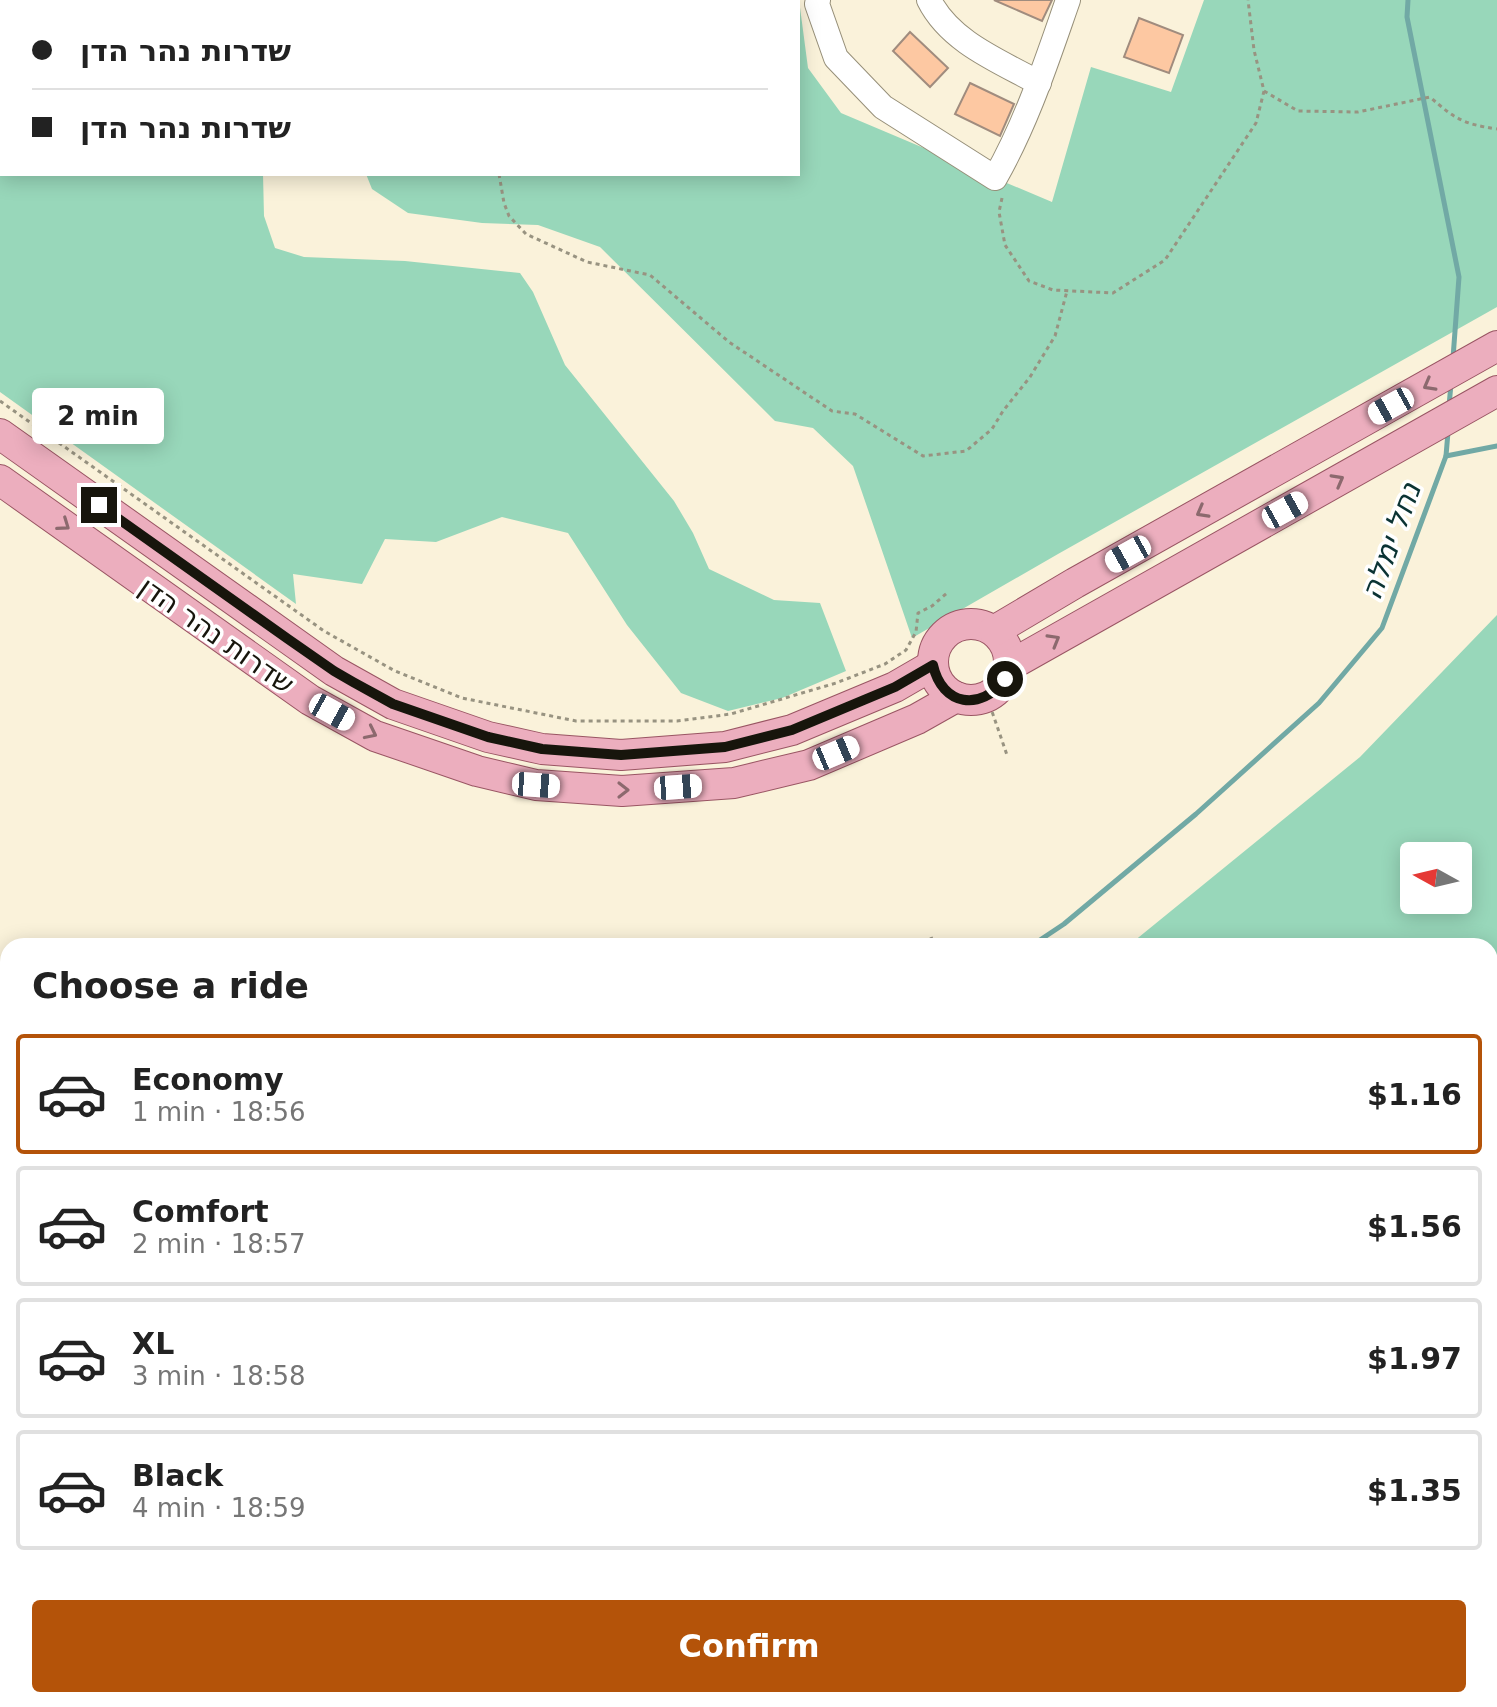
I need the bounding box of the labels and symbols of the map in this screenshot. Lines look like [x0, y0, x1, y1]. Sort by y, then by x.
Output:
one-way arrow [1423, 375, 1437, 390]
car [1364, 384, 1418, 428]
callout: 2 min [33, 389, 165, 445]
one-way arrow [1329, 474, 1344, 490]
water label: נחל ימלה [1353, 478, 1428, 604]
route end [81, 487, 117, 523]
car [1258, 488, 1312, 532]
one-way arrow [1196, 502, 1211, 518]
one-way arrow [55, 516, 69, 530]
car [1101, 532, 1155, 576]
street label: שדרות נהר הדן [133, 570, 300, 701]
one-way arrow [1045, 634, 1060, 650]
route start [987, 661, 1023, 697]
car [305, 690, 359, 734]
one-way arrow [363, 723, 378, 739]
car [809, 733, 863, 773]
car [511, 771, 561, 799]
car [653, 773, 703, 801]
one-way arrow [617, 781, 630, 799]
north arrow [1400, 842, 1472, 914]

